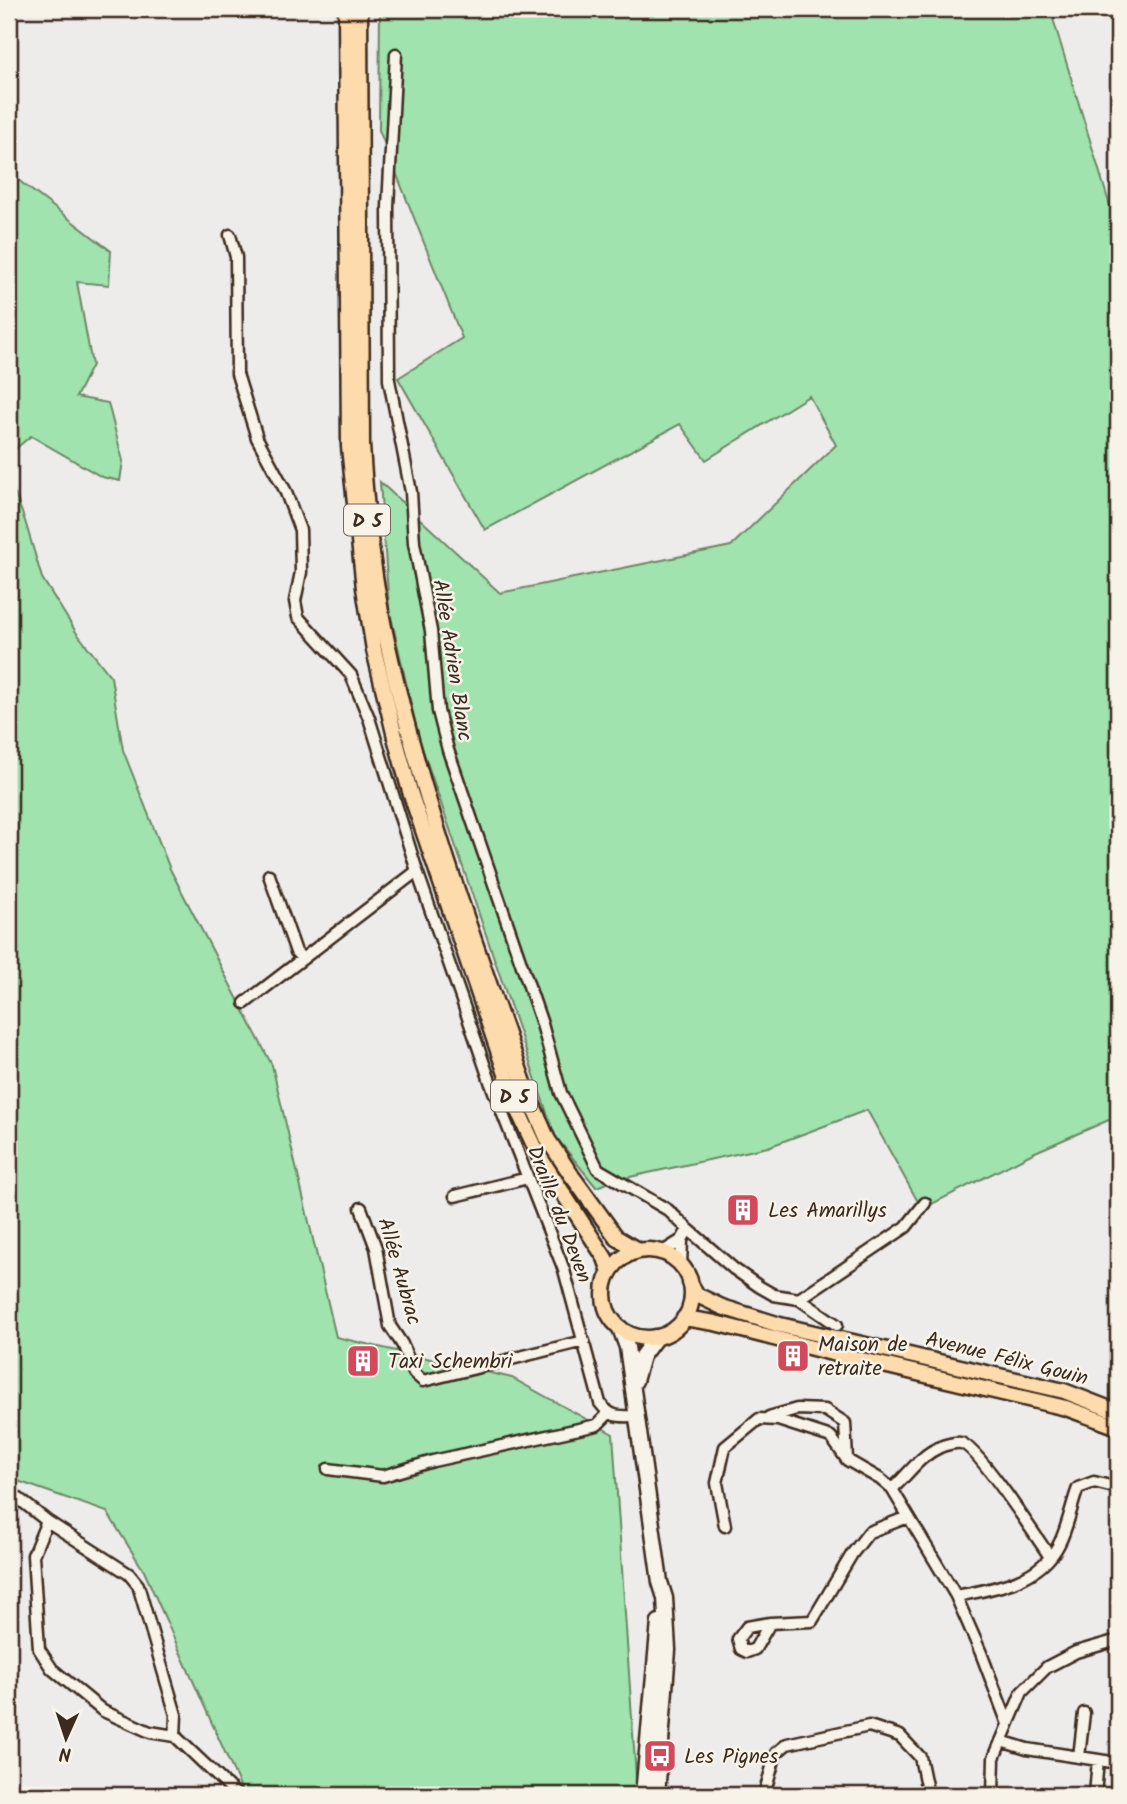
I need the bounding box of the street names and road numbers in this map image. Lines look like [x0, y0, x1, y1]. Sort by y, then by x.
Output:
road number: D 5 [344, 505, 390, 536]
street label: Allée Adrien Blanc [422, 577, 481, 743]
road number: D 5 [491, 1080, 537, 1112]
street label: Draille du Deven [517, 1141, 600, 1288]
street label: Allée Aubrac [368, 1214, 430, 1329]
street label: Avenue Félix Gouin [922, 1323, 1091, 1396]

